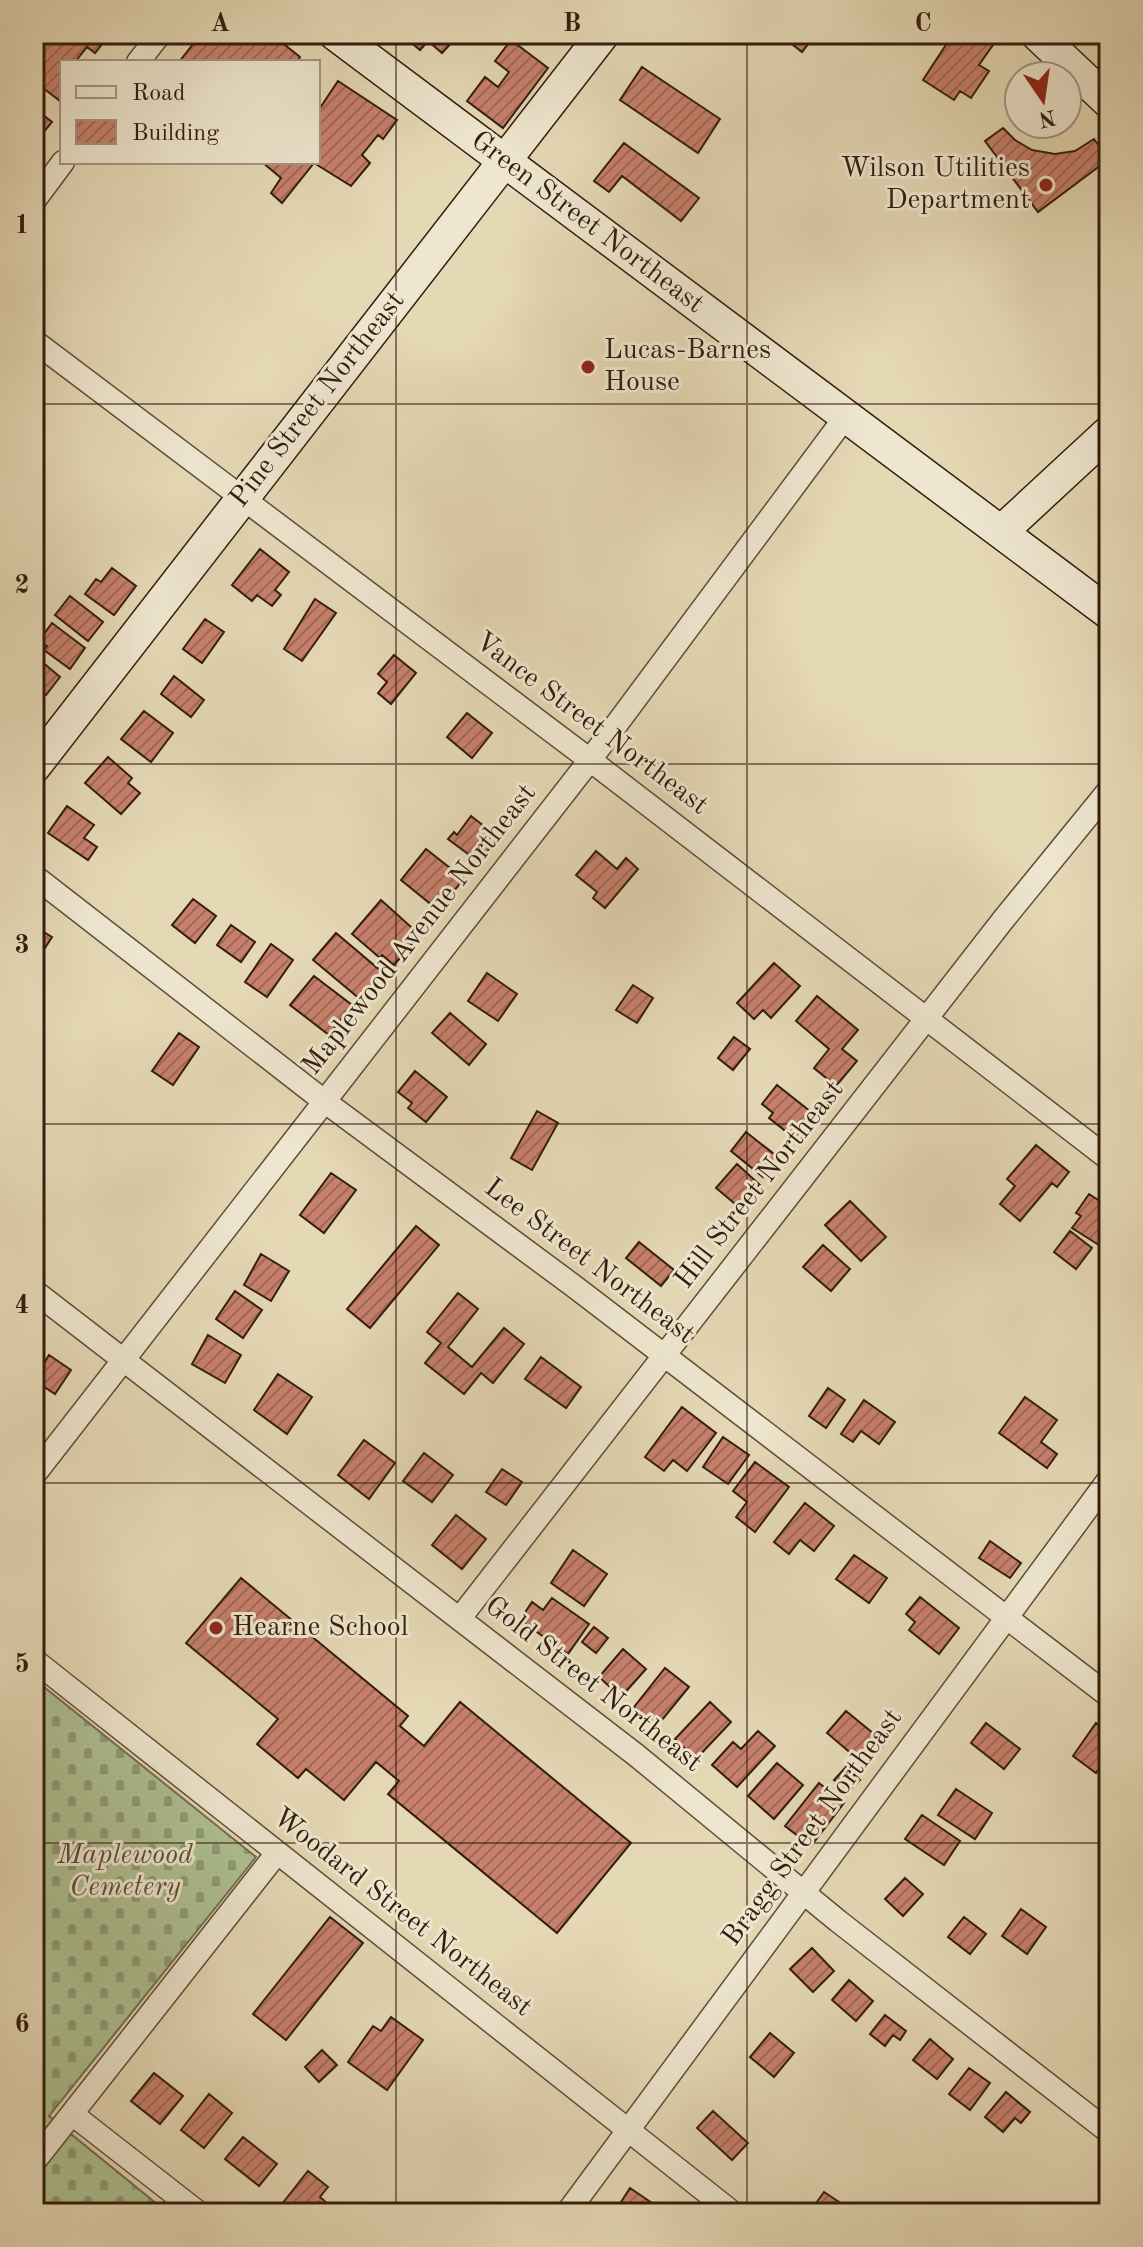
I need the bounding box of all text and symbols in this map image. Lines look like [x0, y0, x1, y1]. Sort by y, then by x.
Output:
text: A [210, 11, 230, 37]
text: B [563, 11, 581, 37]
text: C [914, 11, 932, 37]
legend [60, 60, 320, 164]
north arrow [1003, 60, 1083, 140]
text: Road [132, 82, 185, 106]
text: N [1036, 105, 1058, 130]
text: Building [132, 122, 219, 146]
street label: Green Street Northeast [466, 127, 708, 319]
place label: Wilson Utilities Department [840, 155, 1030, 215]
marker: Wilson Utilities Department [1037, 176, 1055, 194]
text: 1 [14, 213, 30, 239]
street label: Pine Street Northeast [225, 287, 411, 513]
place label: Lucas-Barnes House [604, 337, 771, 397]
marker: Lucas-Barnes House [579, 358, 597, 376]
text: 2 [14, 573, 30, 599]
street label: Vance Street Northeast [469, 627, 713, 821]
street label: Maplewood Avenue Northeast [298, 779, 542, 1081]
text: 3 [14, 933, 30, 959]
street label: Hill Street Northeast [670, 1076, 850, 1294]
street label: Lee Street Northeast [479, 1174, 699, 1350]
text: 4 [14, 1293, 30, 1319]
street label: Gold Street Northeast [479, 1592, 707, 1778]
place label: Hearne School [232, 1614, 408, 1642]
marker: Hearne School [207, 1619, 225, 1637]
text: 5 [14, 1652, 30, 1678]
street label: Bragg Street Northeast [718, 1704, 908, 1952]
street label: Woodard Street Northeast [267, 1803, 537, 2023]
park label: Maplewood Cemetery [56, 1842, 193, 1902]
text: 6 [14, 2012, 30, 2038]

